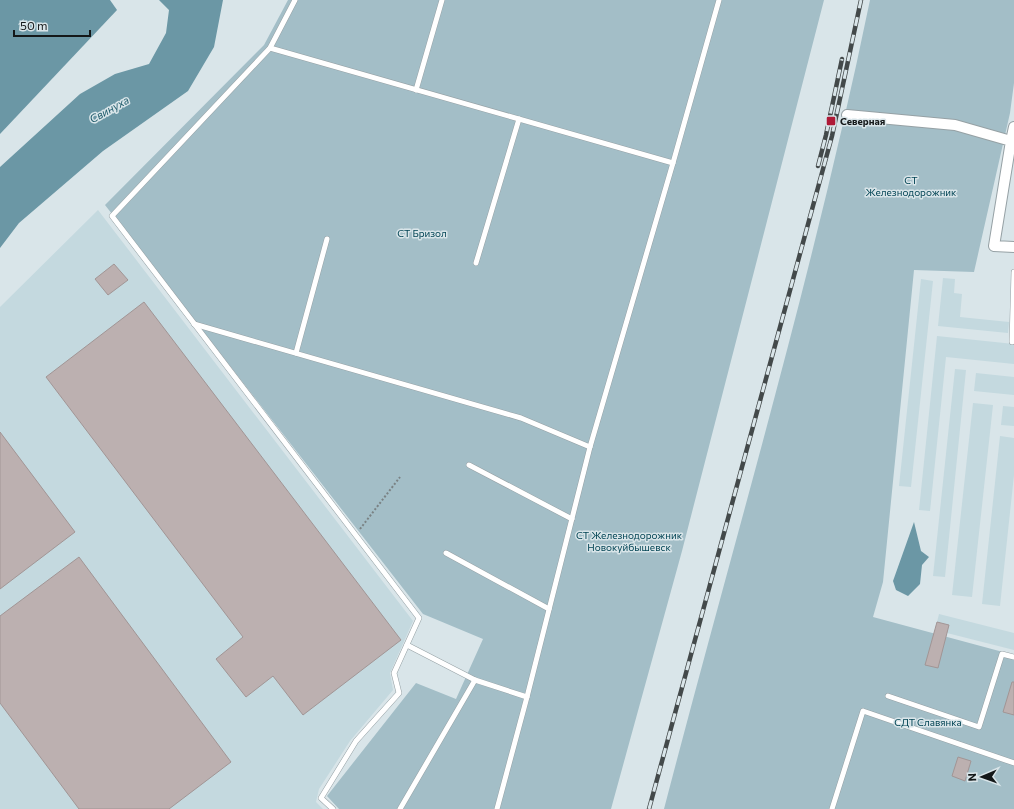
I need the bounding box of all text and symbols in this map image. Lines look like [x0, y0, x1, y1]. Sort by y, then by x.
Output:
scale bar [14, 12, 90, 38]
text: 50 m [20, 18, 48, 32]
water label: Свинуха [87, 93, 131, 125]
marker: Северная [825, 115, 837, 127]
place label: Северная [840, 115, 885, 127]
park label: СТ Железнодорожник [866, 174, 957, 198]
park label: СТ Бризол [397, 227, 447, 239]
park label: СТ Железнодорожник Новокуйбышевск [576, 529, 683, 553]
park label: СДТ Славянка [894, 716, 962, 728]
north arrow [962, 757, 1002, 797]
text: N [965, 773, 978, 782]

